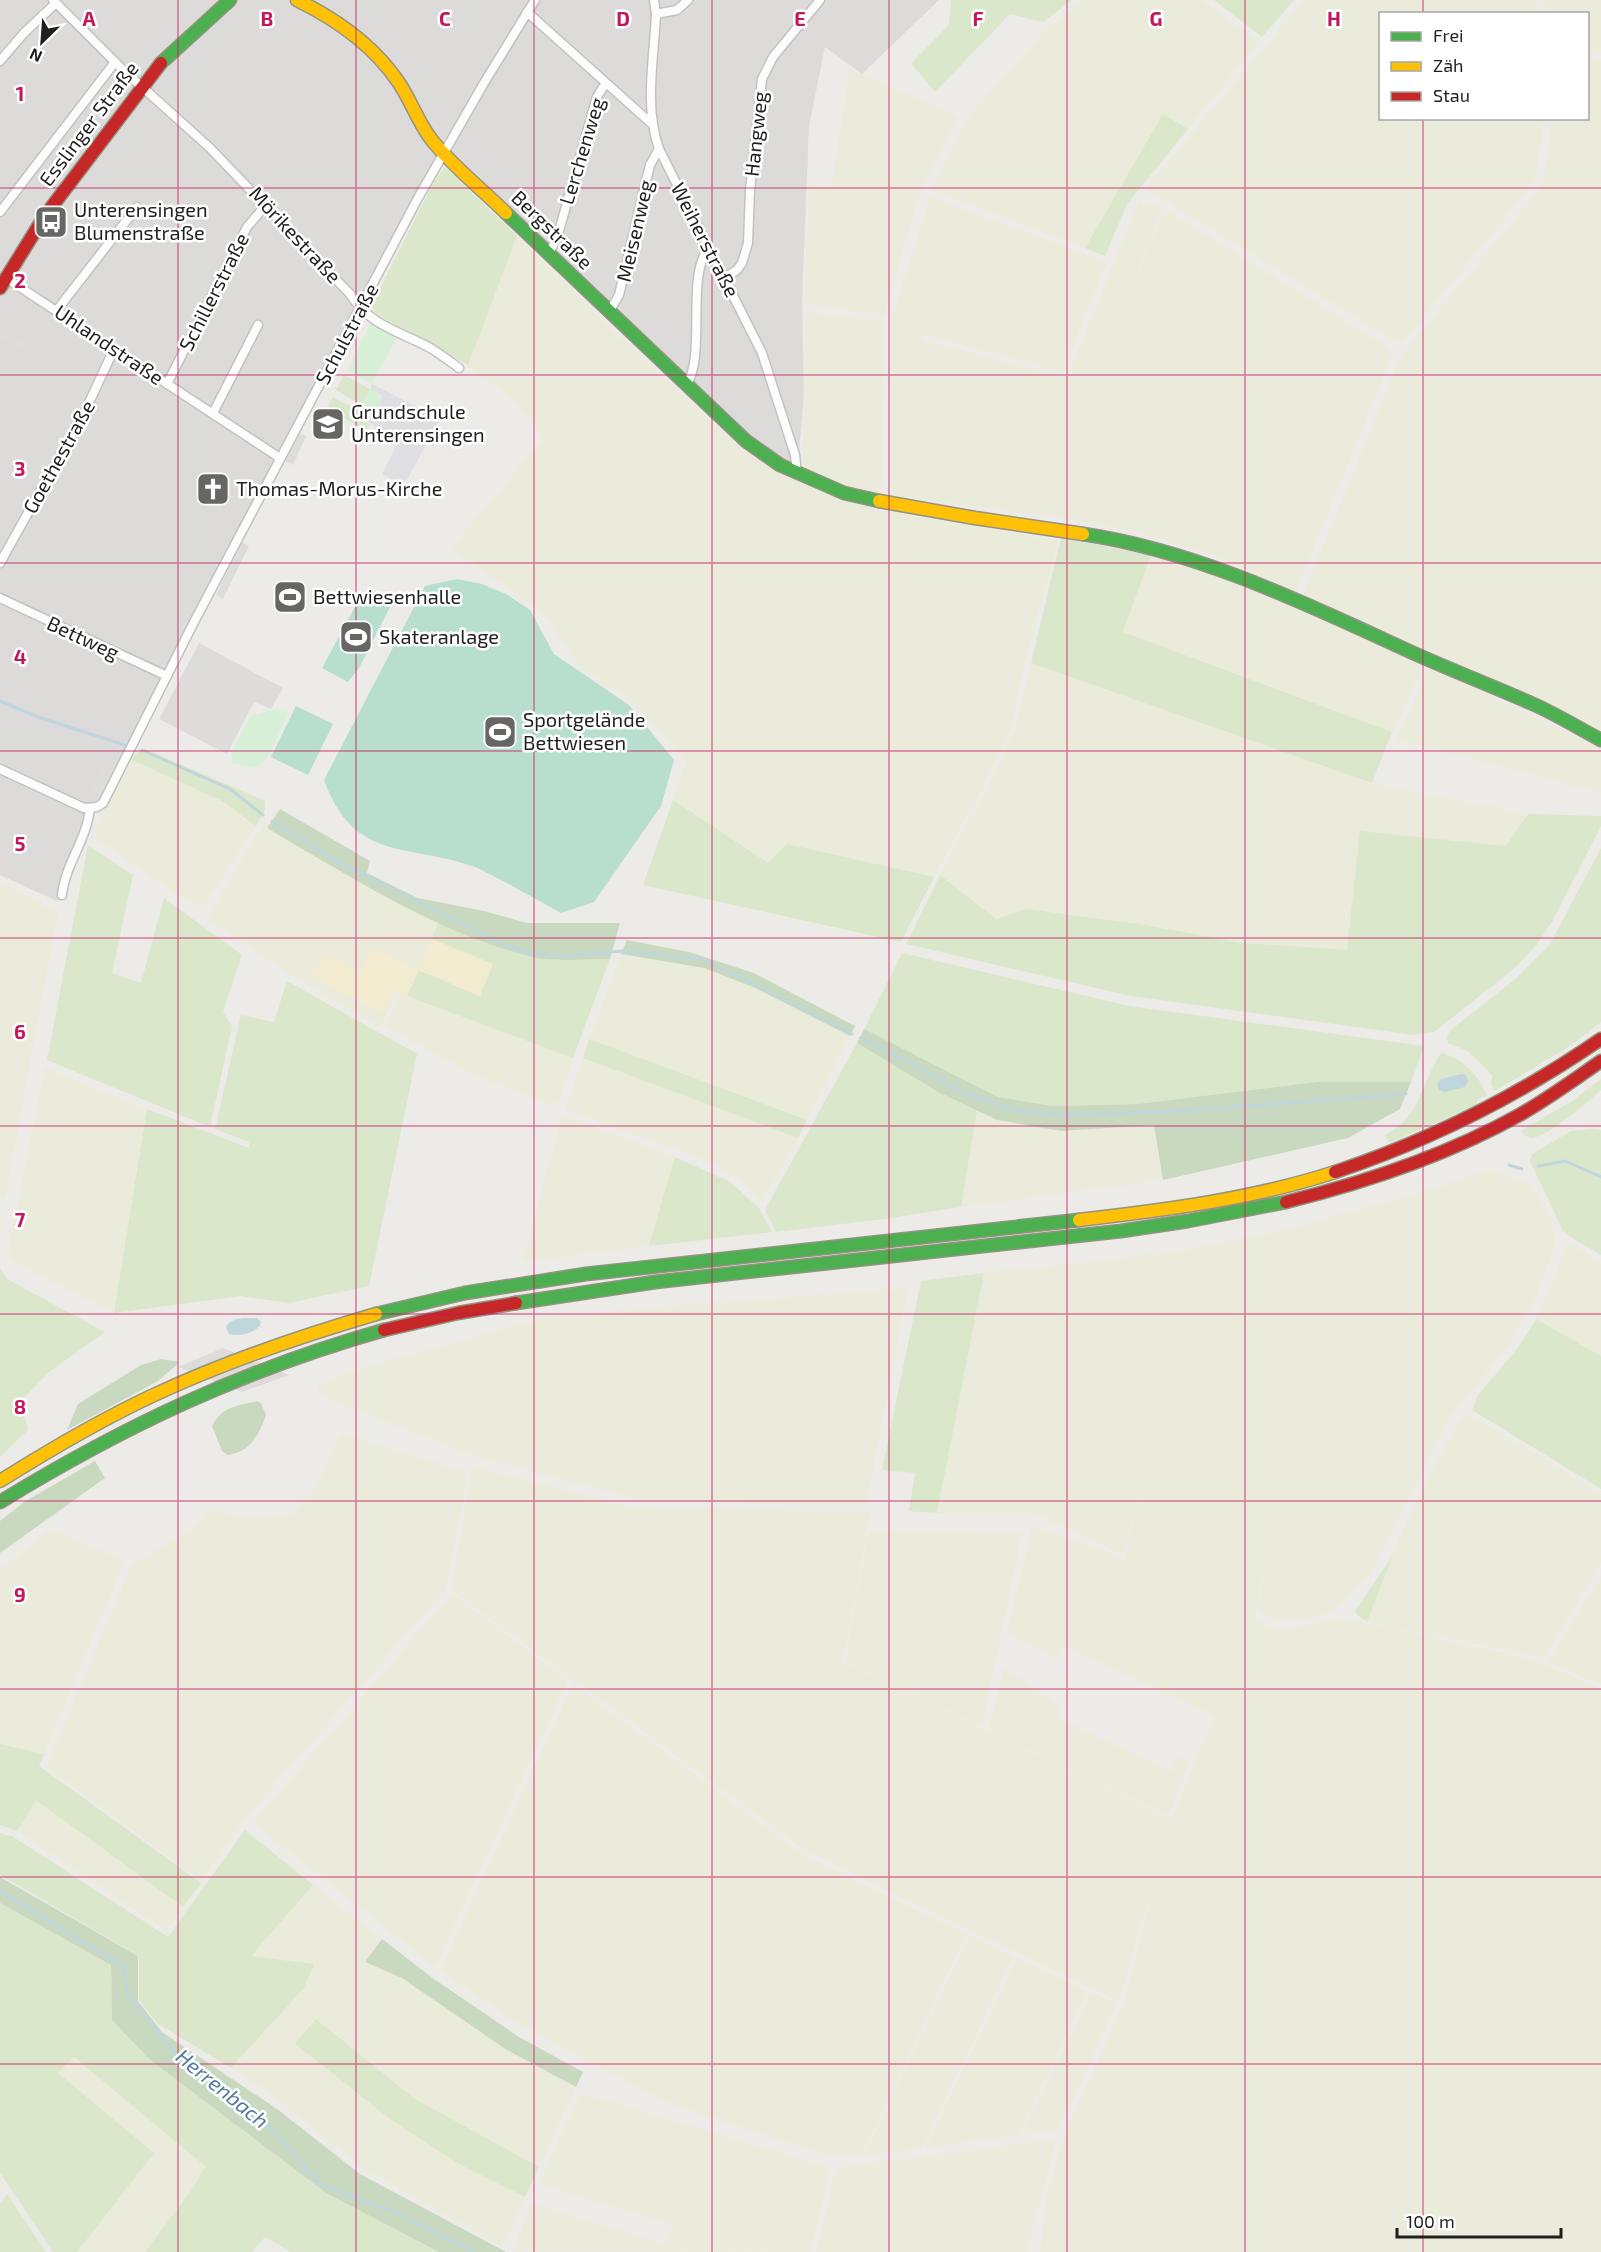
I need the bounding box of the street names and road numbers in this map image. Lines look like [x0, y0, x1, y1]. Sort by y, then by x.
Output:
street label: Esslinger Straße [34, 56, 143, 190]
street label: Hangweg [739, 90, 771, 178]
street label: Lerchenweg [553, 94, 609, 207]
street label: Meisenweg [611, 177, 657, 284]
street label: Weiherstraße [667, 178, 745, 301]
street label: Mörikestraße [245, 181, 347, 288]
street label: Bergstraße [507, 185, 598, 274]
street label: Schillerstraße [173, 229, 253, 355]
street label: Schulstraße [309, 279, 383, 388]
street label: Uhlandstraße [51, 299, 168, 389]
street label: Goethestraße [17, 396, 99, 517]
street label: Bettweg [44, 610, 123, 664]

